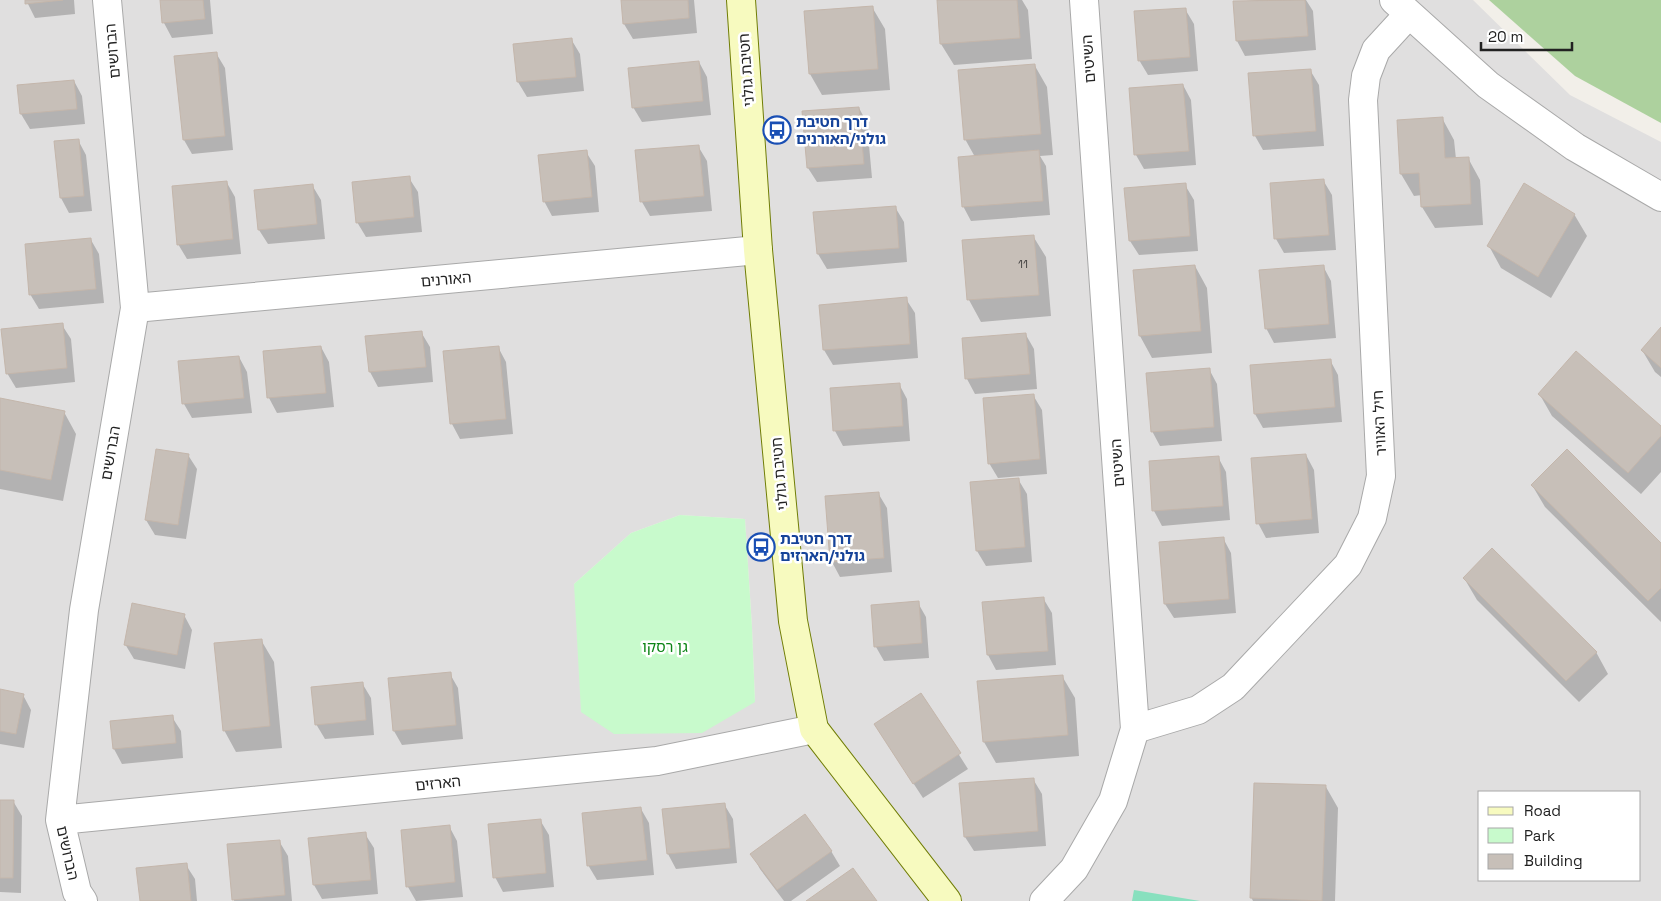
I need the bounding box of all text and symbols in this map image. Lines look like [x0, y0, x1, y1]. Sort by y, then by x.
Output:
scale bar [1481, 20, 1572, 52]
street label: הברושים [100, 23, 124, 79]
text: 20 m [1488, 27, 1523, 46]
street label: חטיבת גולני [734, 33, 758, 107]
street label: השיטים [1077, 34, 1099, 84]
place label: דרך חטיבת גולני/האורנים [796, 112, 886, 148]
bus stop icon: דרך חטיבת גולני/האורנים [762, 115, 792, 145]
house number: 11 [1018, 256, 1028, 272]
street label: האורנים [420, 267, 472, 291]
street label: חיל האוויר [1368, 390, 1390, 456]
street label: הברושים [96, 424, 124, 482]
street label: חטיבת גולני [766, 437, 792, 511]
street label: השיטים [1106, 438, 1128, 488]
place label: דרך חטיבת גולני/הארזים [780, 529, 865, 565]
bus stop icon: דרך חטיבת גולני/הארזים [746, 532, 776, 562]
park label: גן רסקו [642, 637, 688, 656]
street label: הארזים [414, 771, 462, 795]
legend [1478, 791, 1641, 881]
text: Road [1524, 801, 1561, 820]
street label: הברושים [53, 824, 83, 882]
text: Park [1524, 826, 1555, 845]
text: Building [1524, 851, 1583, 870]

